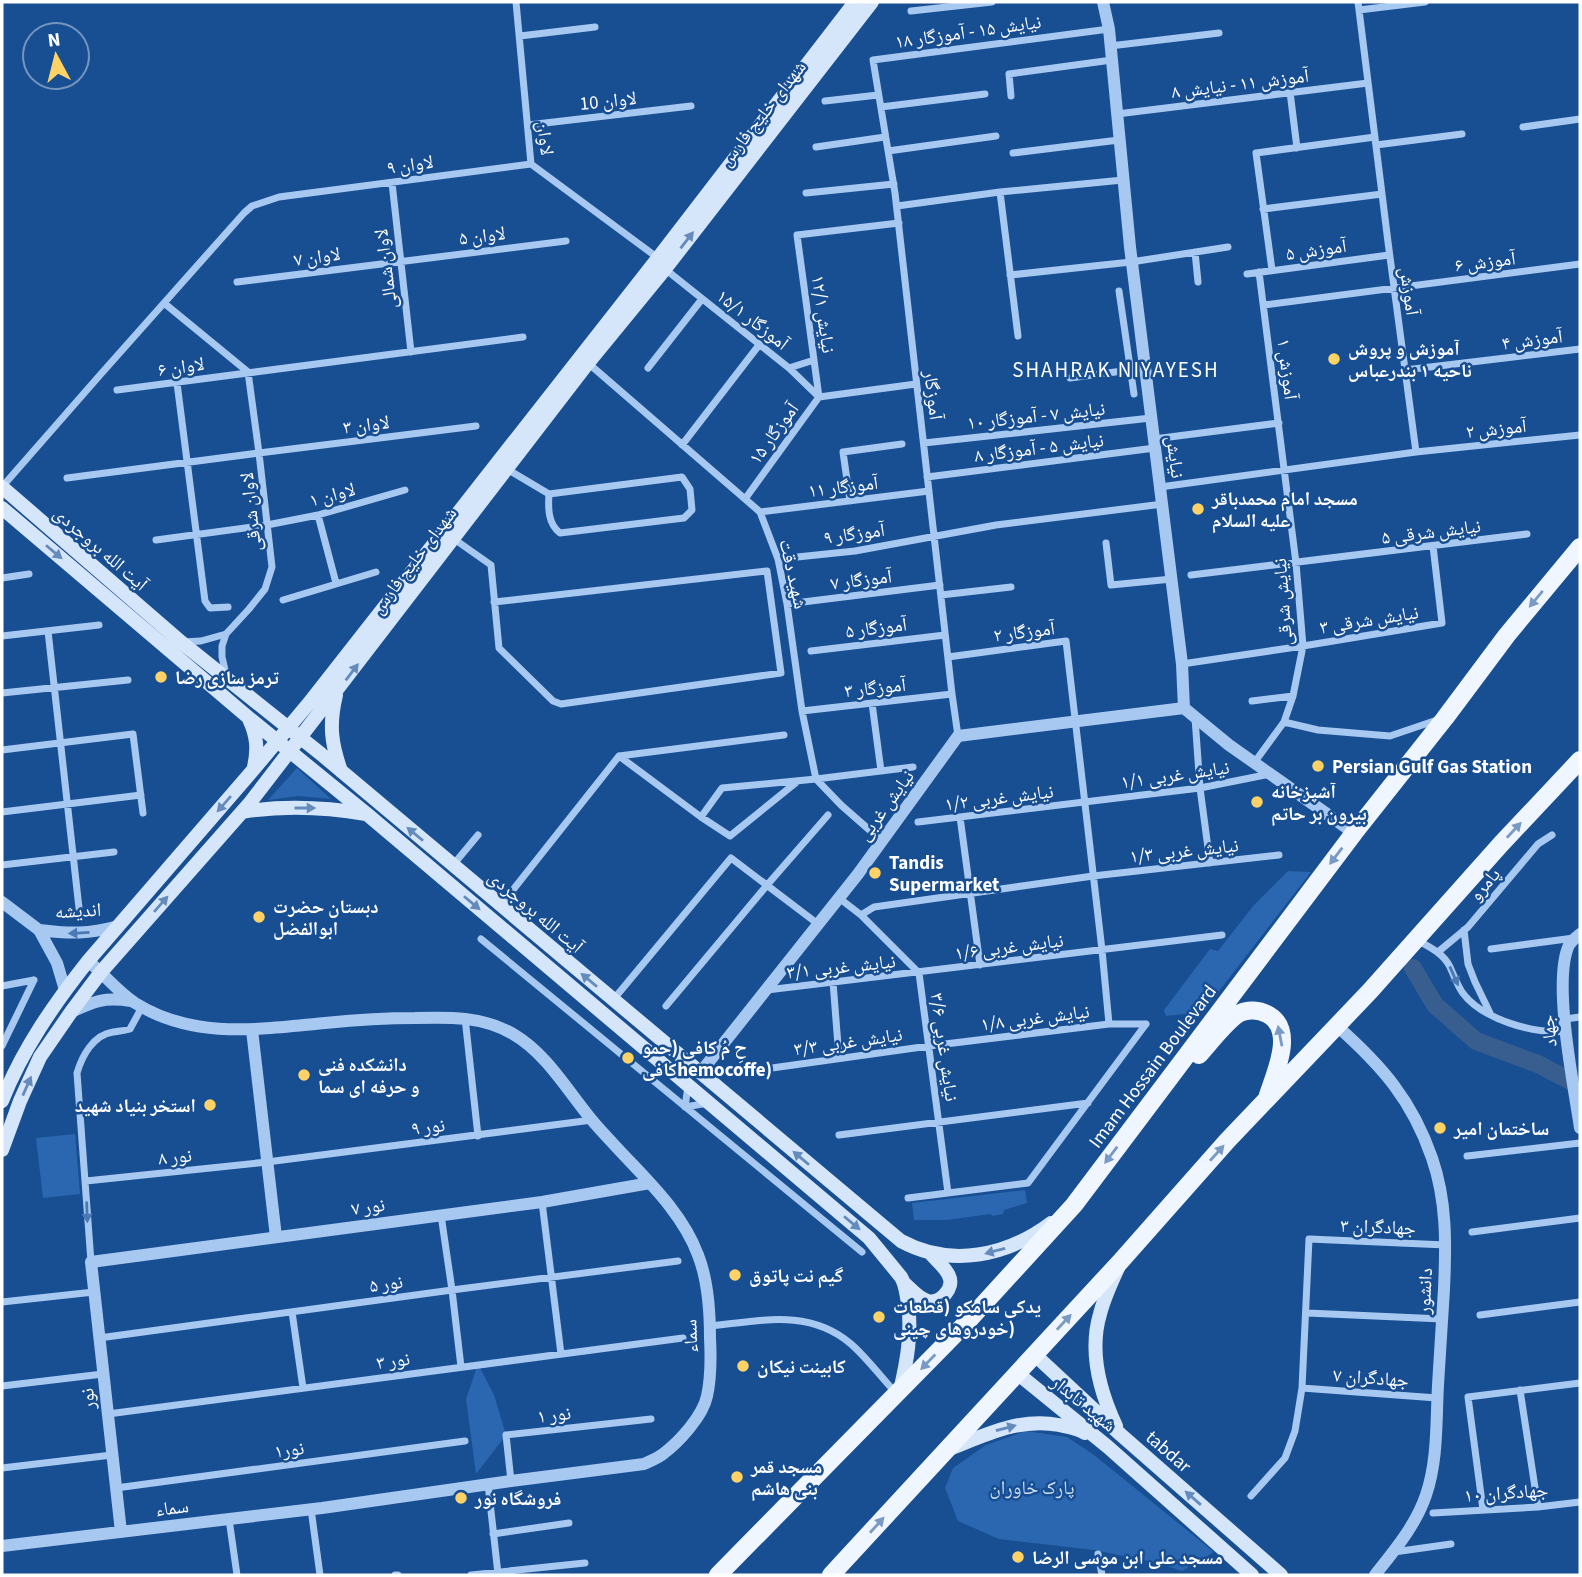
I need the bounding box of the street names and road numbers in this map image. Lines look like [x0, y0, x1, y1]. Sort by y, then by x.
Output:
street label: نیایش ۱۵ - آموزگار ۱۸ [893, 9, 1043, 56]
street label: شهدای خلیج فارس [713, 55, 813, 173]
street label: آموزش ۱۱ - نیایش ۸ [1170, 63, 1312, 106]
street label: لاوان 10 [578, 85, 638, 118]
street label: لاوان [529, 119, 560, 157]
street label: لاوان ۹ [385, 149, 435, 182]
street label: لاوان ۵ [457, 220, 507, 253]
street label: لاوان شمالی [368, 227, 405, 310]
street label: آموزش ۵ [1284, 233, 1349, 268]
street label: لاوان ۷ [292, 241, 342, 274]
street label: آموزش ۶ [1453, 245, 1518, 280]
street label: آموزش [1392, 265, 1425, 318]
street label: نیایش ۱۲/۱ [804, 273, 841, 355]
street label: آموزگار ۱۵/۱ [710, 283, 795, 358]
street label: آموزش ۴ [1500, 323, 1565, 358]
street label: آموزش ۱ [1269, 337, 1304, 402]
street label: لاوان ۶ [156, 351, 206, 384]
street label: آموزگار [916, 368, 949, 423]
street label: نیایش ۷ - آموزگار ۱۰ [966, 396, 1107, 437]
street label: آموزگار ۱۵ [743, 397, 806, 470]
street label: لاوان ۳ [341, 409, 391, 442]
street label: آموزش ۲ [1464, 413, 1529, 446]
street label: نیایش ۵ - آموزگار ۸ [973, 427, 1106, 470]
street label: نیایش [1159, 434, 1191, 480]
street label: آموزگار ۱۱ [807, 470, 881, 505]
street label: لاوان شرقی [234, 471, 269, 553]
street label: لاوان ۱ [306, 476, 358, 515]
street label: آیت الله بروجردی [47, 501, 154, 599]
street label: شهدای خلیج فارس [365, 502, 464, 620]
street label: نیایش شرقی ۵ [1380, 513, 1482, 552]
street label: آموزگار ۹ [822, 517, 888, 552]
street label: شهید دقت [771, 537, 814, 612]
street label: نیایش شرقی [1267, 557, 1300, 647]
street label: آموزگار ۷ [829, 563, 895, 598]
street label: نیایش شرقی ۳ [1318, 599, 1421, 642]
street label: آموزگار ۵ [844, 611, 910, 646]
street label: آموزگار ۲ [992, 615, 1058, 650]
street label: آموزگار ۳ [843, 672, 908, 705]
street label: نیایش غربی ۱/۱ [1119, 754, 1231, 796]
street label: نیایش غربی [851, 765, 921, 847]
street label: نیایش غربی ۱/۲ [943, 778, 1055, 819]
street label: نیایش غربی ۱/۳ [1128, 832, 1240, 871]
street label: پامرو [1463, 862, 1507, 908]
street label: آیت الله بروجردی [481, 864, 589, 961]
street label: اندیشه [54, 897, 102, 926]
street label: نیایش غربی ۱/۶ [953, 927, 1065, 968]
street label: نیایش غربی ۳/۱ [785, 948, 897, 987]
street label: Imam Hossain Boulevard [1083, 980, 1224, 1154]
street label: نیایش غربی ۳/۶ [923, 991, 965, 1103]
street label: نیایش غربی ۱/۸ [979, 998, 1091, 1039]
street label: جهاد [1534, 1014, 1565, 1048]
street label: نیایش غربی ۳/۳ [792, 1021, 904, 1063]
street label: نور ۹ [410, 1112, 447, 1143]
street label: نور ۸ [157, 1142, 193, 1173]
street label: نور ۷ [350, 1192, 387, 1223]
street label: جهادگران ۳ [1340, 1213, 1416, 1242]
street label: دانشور [1411, 1267, 1440, 1316]
street label: نور ۵ [368, 1269, 405, 1300]
street label: سماء [677, 1319, 706, 1353]
street label: نور ۳ [375, 1346, 412, 1377]
street label: جهادگران ۷ [1332, 1362, 1410, 1395]
street label: شهید تابدار [1044, 1369, 1121, 1439]
street label: نور [74, 1387, 103, 1412]
street label: نور ۱ [536, 1400, 573, 1431]
street label: tabdar [1139, 1425, 1197, 1480]
street label: نور۱ [272, 1435, 306, 1466]
street label: جهادگران ۱۰ [1463, 1477, 1549, 1510]
street label: سماء [154, 1493, 190, 1524]

